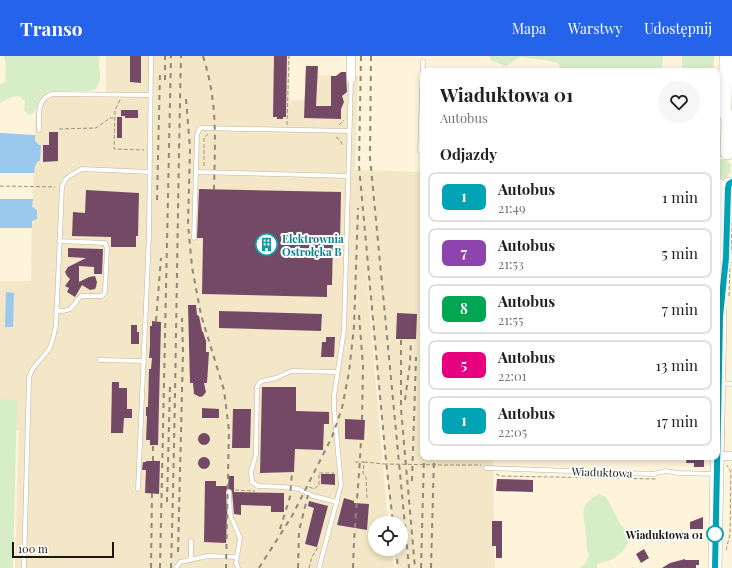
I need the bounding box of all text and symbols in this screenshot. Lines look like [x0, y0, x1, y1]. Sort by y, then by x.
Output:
text: Transo [20, 15, 83, 41]
text: Mapa [512, 19, 546, 38]
text: Warstwy [568, 19, 622, 38]
text: Udostępnij [644, 19, 712, 38]
text: Wiaduktowa 01 [440, 81, 573, 107]
button: heart [658, 81, 700, 123]
text: Autobus [440, 109, 488, 126]
text: Odjazdy [440, 144, 497, 164]
text: Autobus [498, 179, 555, 199]
text: 1 [461, 187, 467, 206]
text: 1 min [662, 187, 698, 207]
text: 21:49 [498, 199, 526, 216]
building icon: Elektrownia Ostrołęka B [254, 231, 280, 257]
place label: Elektrownia Ostrołęka B [282, 231, 344, 259]
text: Autobus [498, 235, 555, 255]
text: 7 [461, 243, 467, 262]
text: 5 min [662, 243, 698, 263]
text: 21:53 [498, 255, 524, 272]
text: Autobus [498, 291, 555, 311]
text: 8 [460, 299, 468, 318]
text: 7 min [662, 299, 698, 319]
text: 21:55 [498, 311, 523, 328]
text: Autobus [498, 347, 555, 367]
text: 5 [461, 355, 467, 374]
text: 13 min [656, 355, 698, 375]
text: 22:01 [498, 367, 527, 384]
text: Autobus [498, 403, 555, 423]
text: 1 [461, 411, 467, 430]
text: 17 min [656, 411, 698, 431]
text: 22:05 [498, 423, 527, 440]
street label: Wiaduktowa [570, 463, 633, 481]
map controls [368, 516, 408, 556]
button: locate [368, 516, 408, 556]
marker: Wiaduktowa 01 [706, 525, 724, 543]
place label: Wiaduktowa 01 [625, 527, 703, 542]
scale bar [12, 540, 114, 559]
text: 100 m [18, 541, 48, 556]

